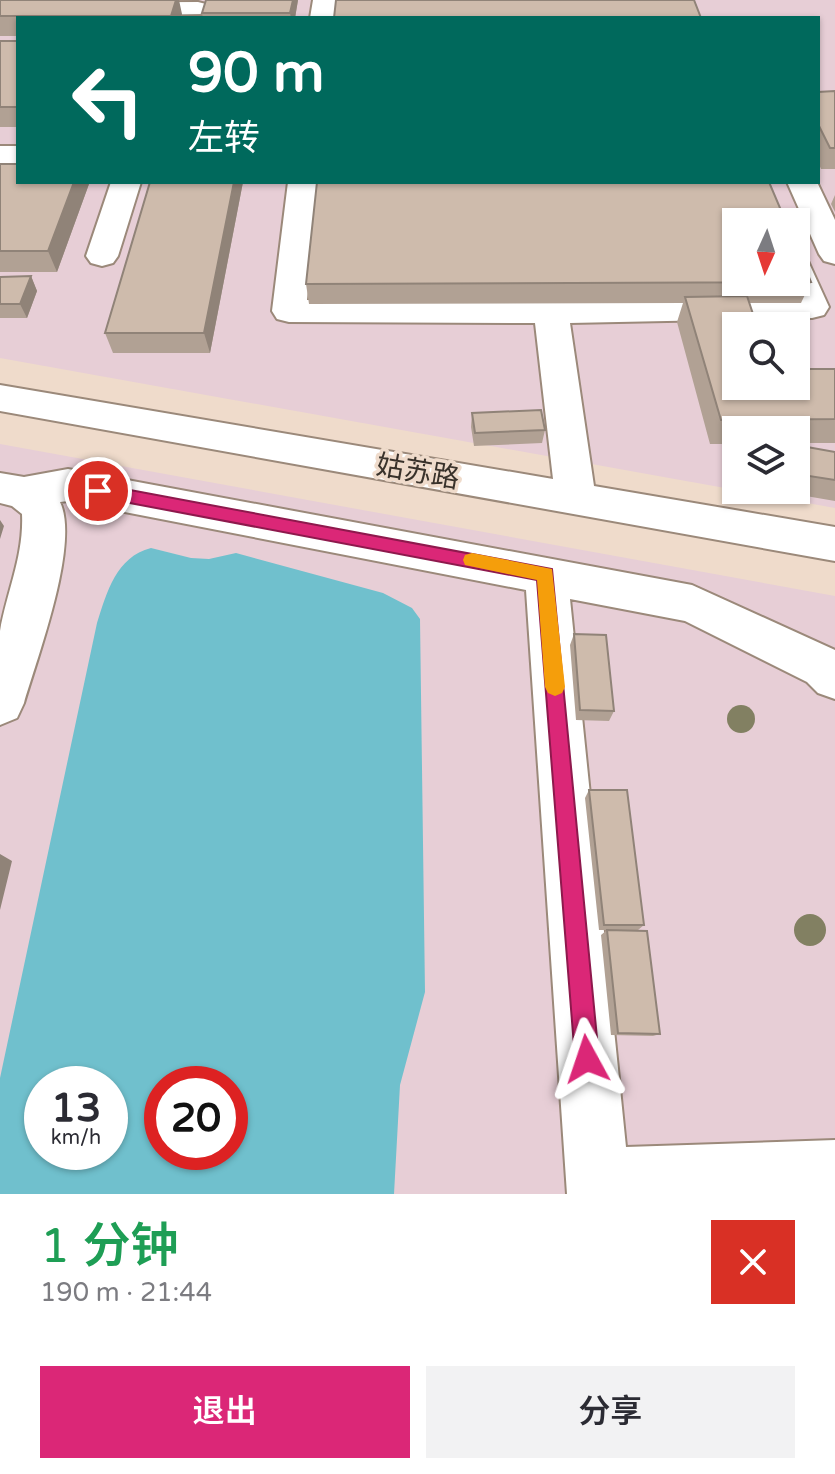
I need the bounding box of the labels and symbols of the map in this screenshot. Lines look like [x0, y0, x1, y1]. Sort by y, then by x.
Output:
north arrow [722, 208, 810, 296]
street label: 姑苏路 [374, 448, 462, 496]
pin [64, 457, 132, 525]
position arrow [545, 1017, 629, 1101]
speed limit sign: 20 [144, 1066, 248, 1170]

